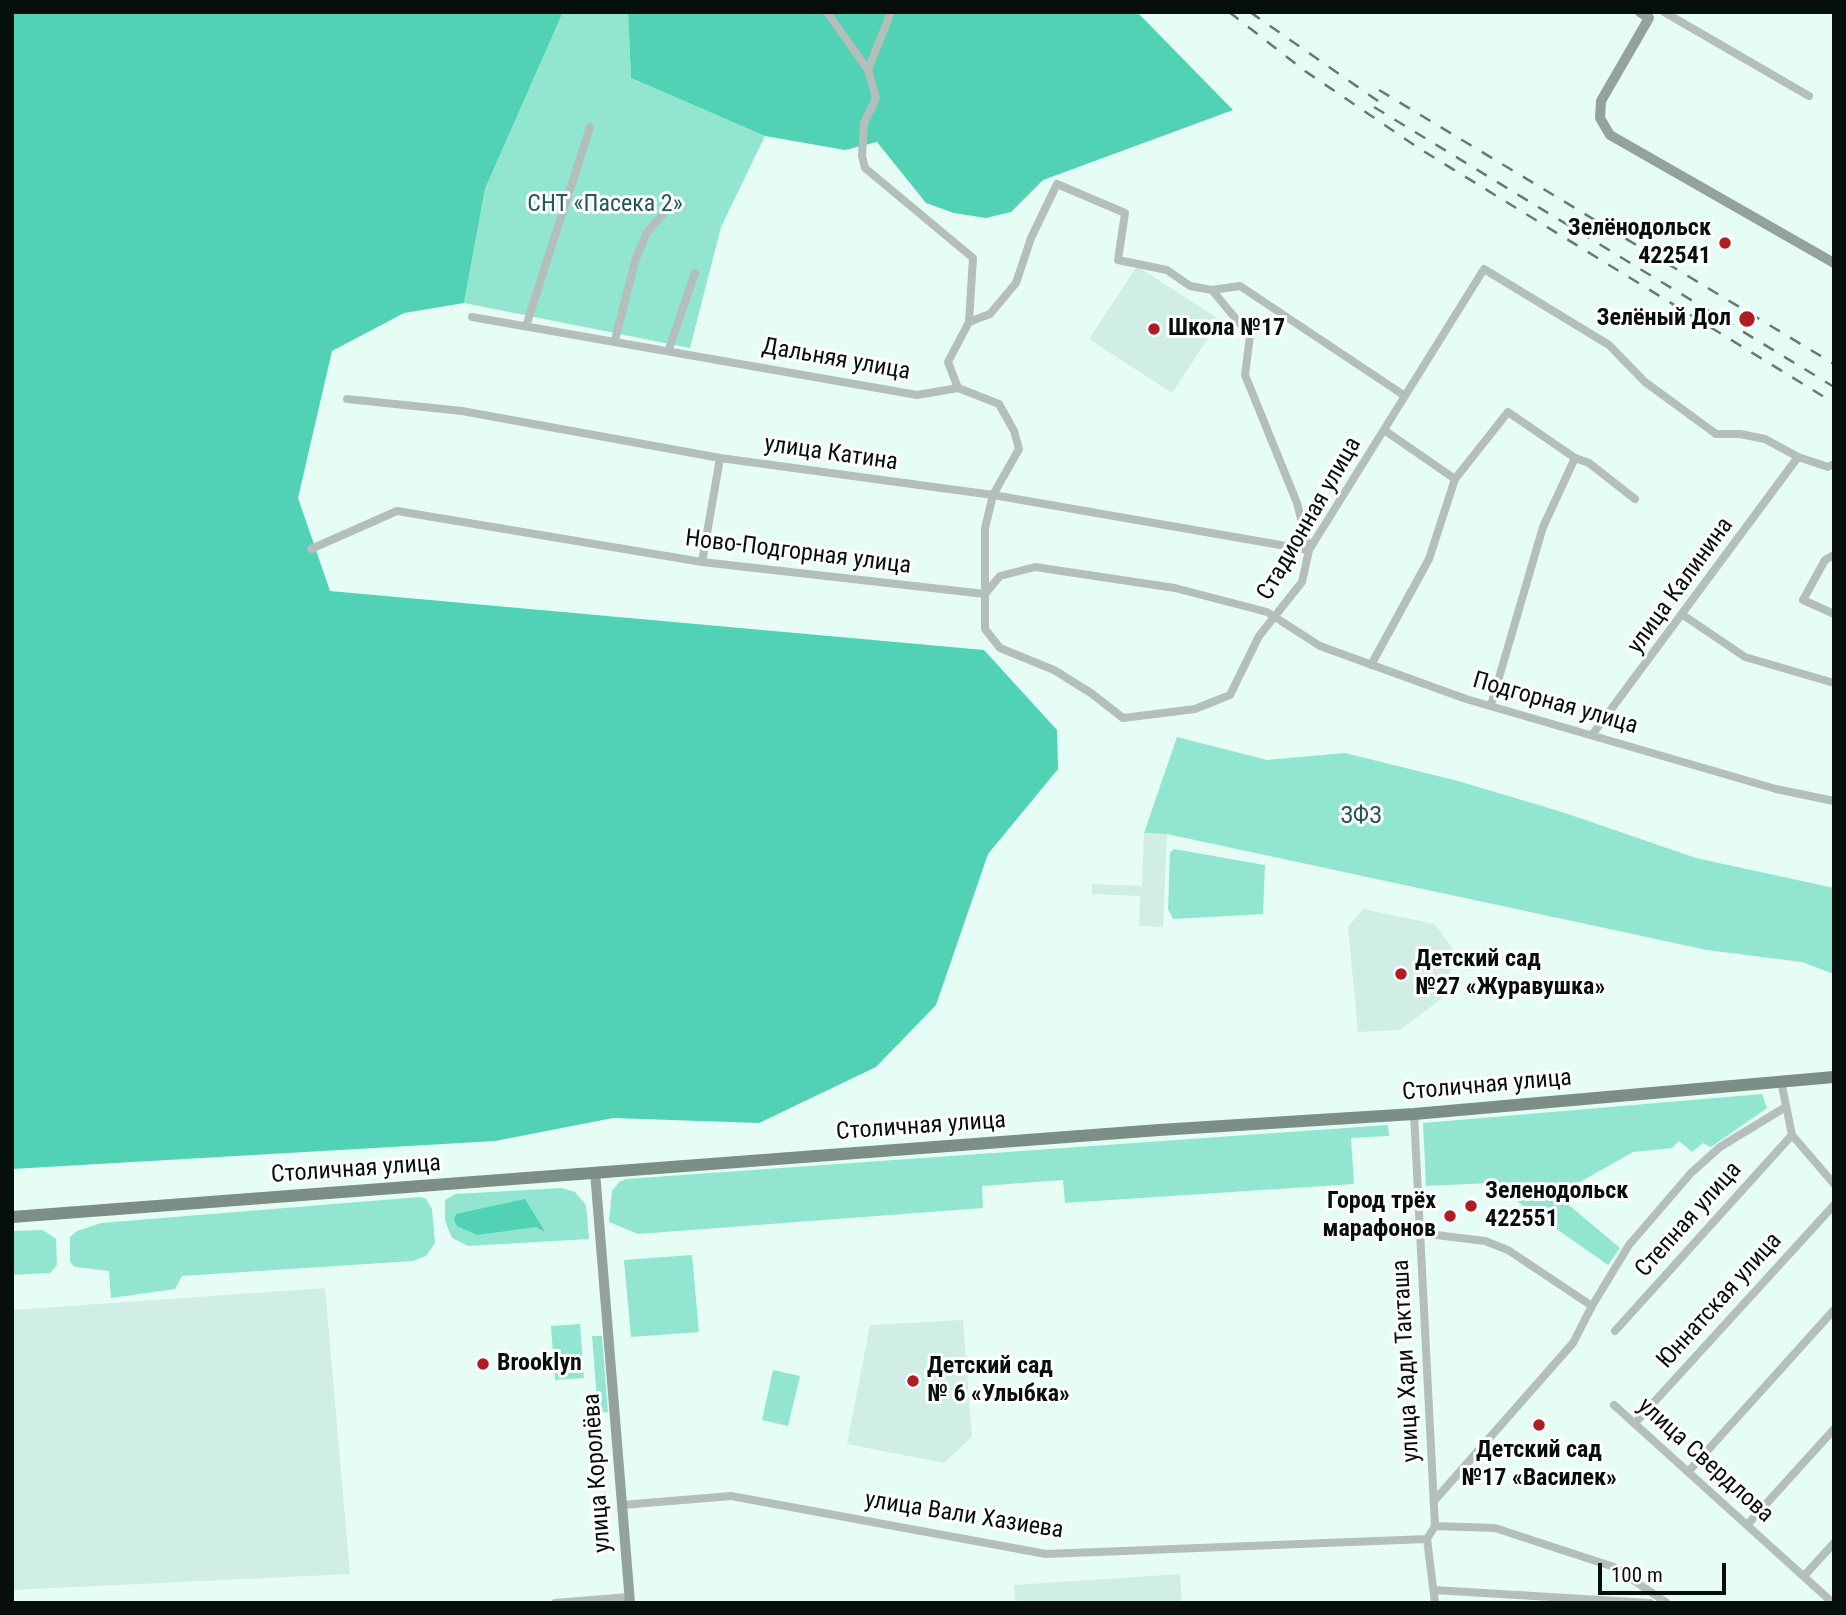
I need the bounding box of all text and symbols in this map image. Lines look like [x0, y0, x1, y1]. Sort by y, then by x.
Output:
park label: СНТ «Пасека 2» [527, 191, 683, 219]
place label: Зелёнодольск 422541 [1568, 215, 1711, 271]
marker: Зелёнодольск 422541 [1717, 235, 1733, 251]
place label: Зелёный Дол [1596, 305, 1731, 333]
marker: Зелёный Дол [1737, 309, 1757, 329]
place label: Школа №17 [1168, 315, 1285, 343]
marker: Школа №17 [1146, 321, 1162, 337]
street label: Дальняя улица [760, 333, 912, 387]
street label: улица Катина [762, 430, 900, 478]
street label: Стадионная улица [1252, 432, 1368, 606]
street label: улица Калинина [1622, 512, 1740, 660]
street label: Ново-Подгорная улица [683, 525, 913, 581]
street label: Подгорная улица [1469, 667, 1641, 741]
park label: ЗФЗ [1340, 803, 1382, 831]
place label: Детский сад №27 «Журавушка» [1415, 946, 1605, 1002]
marker: Детский сад №27 «Журавушка» [1393, 966, 1409, 982]
street label: Столичная улица [1401, 1064, 1573, 1108]
street label: Столичная улица [835, 1107, 1007, 1147]
street label: Столичная улица [270, 1150, 442, 1190]
street label: Степная улица [1630, 1156, 1748, 1284]
place label: Зеленодольск 422551 [1485, 1178, 1628, 1234]
place label: Город трёх марафонов [1323, 1188, 1436, 1244]
marker: Зеленодольск 422551 [1463, 1198, 1479, 1214]
marker: Город трёх марафонов [1442, 1208, 1458, 1224]
street label: Юннатская улица [1652, 1227, 1788, 1375]
street label: улица Хади Такташа [1387, 1259, 1427, 1463]
place label: Brooklyn [497, 1350, 582, 1378]
place label: Детский сад № 6 «Улыбка» [927, 1353, 1070, 1409]
marker: Brooklyn [475, 1356, 491, 1372]
marker: Детский сад № 6 «Улыбка» [905, 1373, 921, 1389]
street label: улица Королёва [578, 1392, 618, 1554]
street label: улица Свердлова [1631, 1392, 1779, 1530]
marker: Детский сад №17 «Василек» [1531, 1417, 1547, 1433]
place label: Детский сад №17 «Василек» [1461, 1437, 1617, 1493]
street label: улица Вали Хазиева [863, 1486, 1065, 1546]
scale bar [1601, 1548, 1729, 1592]
text: 100 m [1611, 1563, 1663, 1587]

